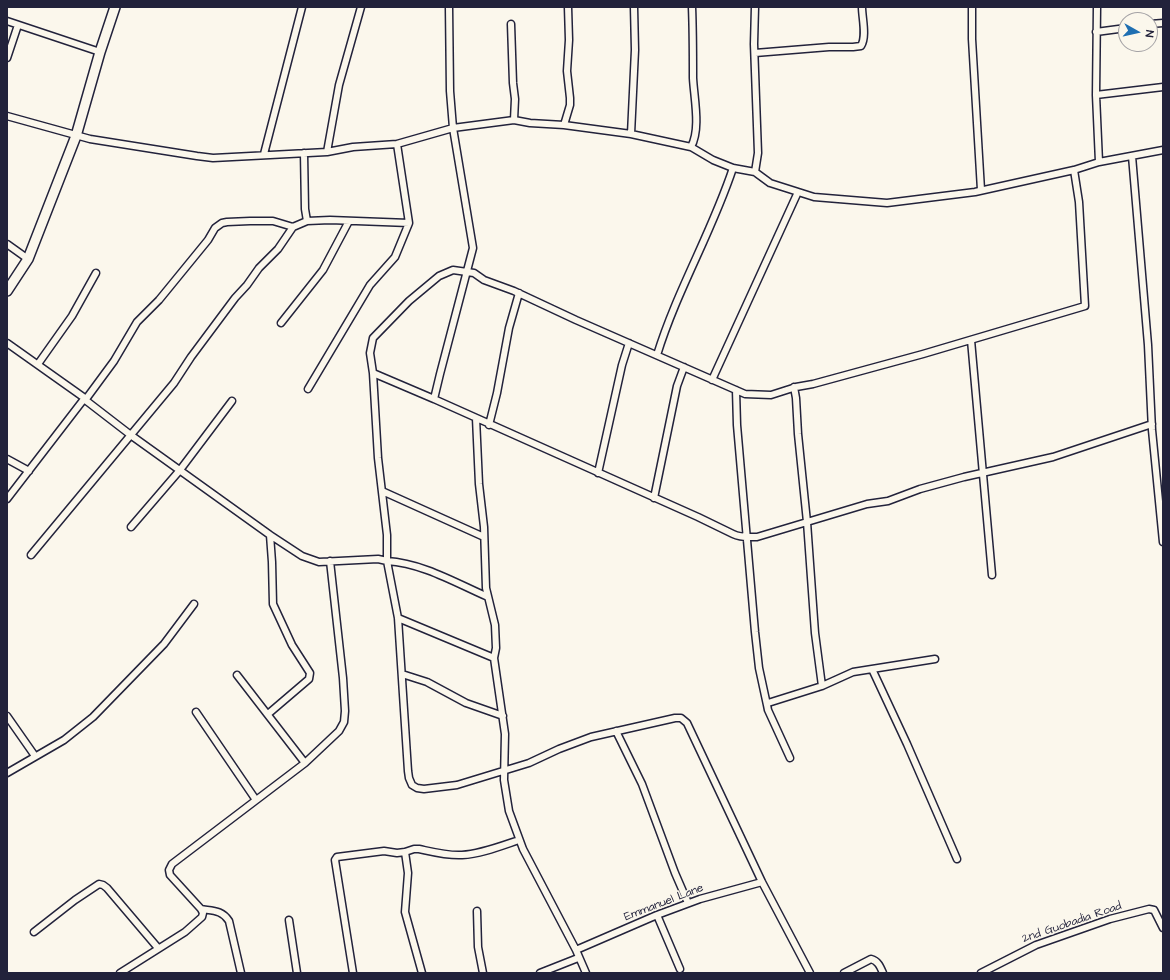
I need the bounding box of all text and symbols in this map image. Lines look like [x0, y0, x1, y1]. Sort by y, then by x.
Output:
north arrow [1118, 12, 1158, 52]
text: N [1141, 29, 1157, 38]
street label: Emmanuel Lane [622, 881, 706, 925]
street label: 2nd Guobadia Road [1020, 899, 1124, 947]

